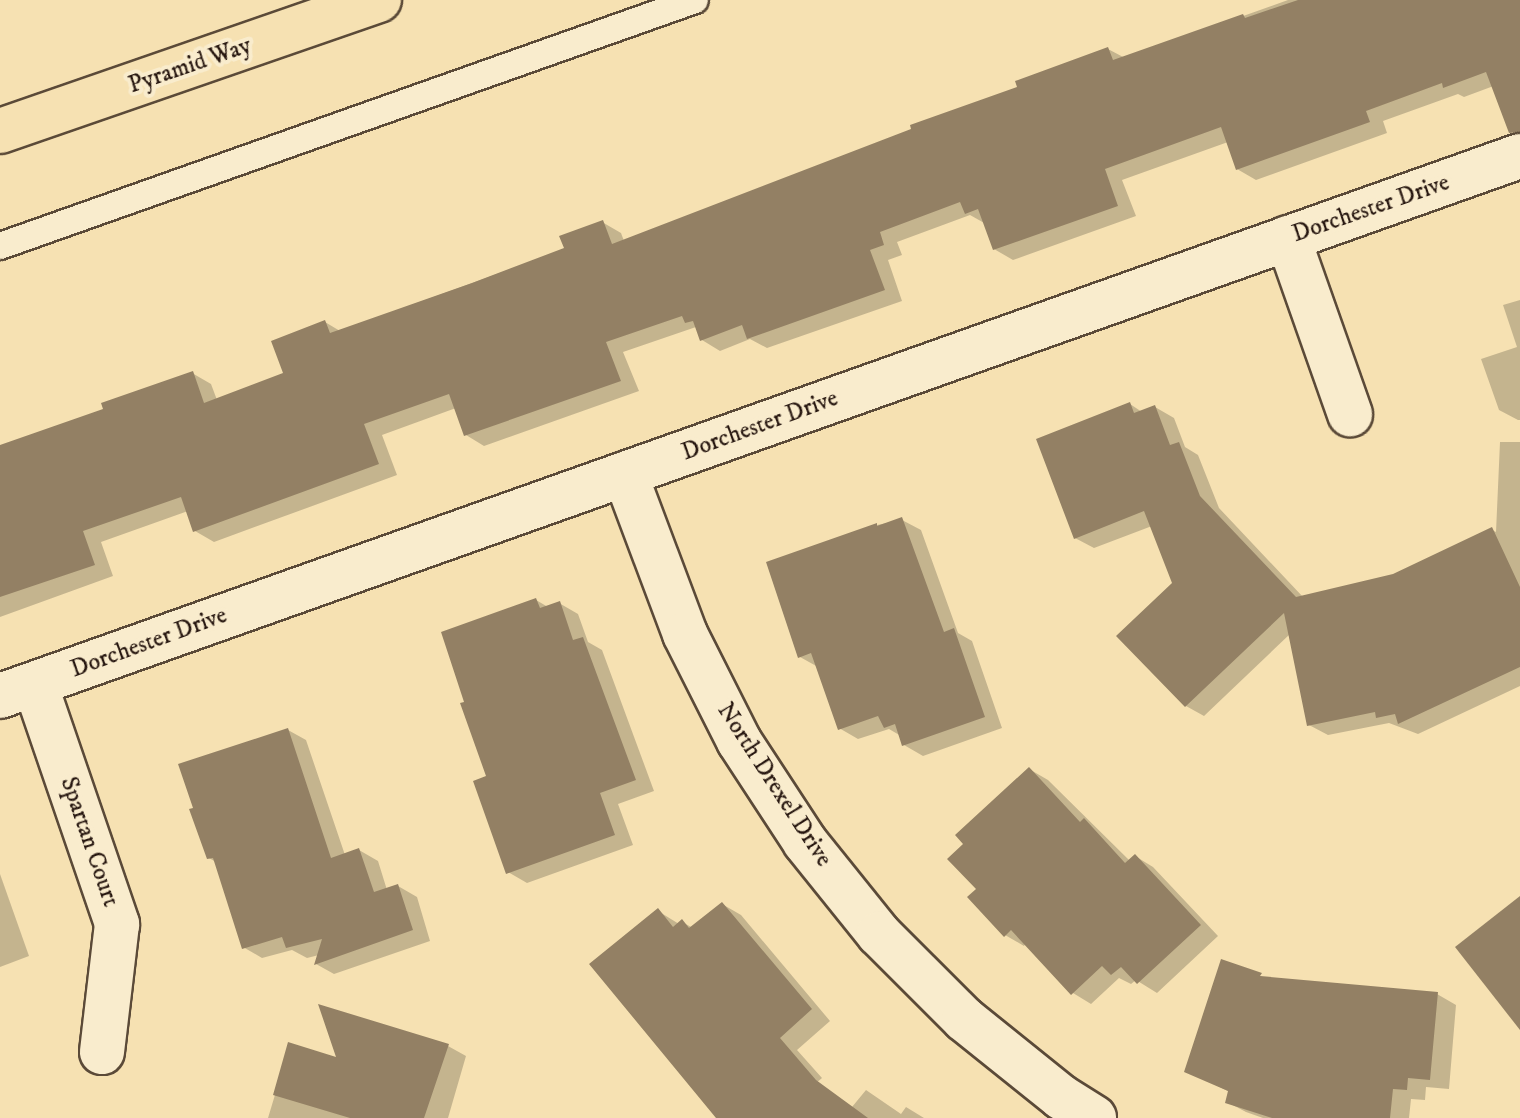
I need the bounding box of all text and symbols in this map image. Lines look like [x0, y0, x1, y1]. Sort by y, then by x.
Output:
street label: Pyramid Way [125, 32, 255, 100]
street label: Dorchester Drive [1289, 169, 1453, 249]
street label: Dorchester Drive [678, 384, 842, 468]
street label: Dorchester Drive [67, 601, 231, 685]
street label: North Drexel Drive [710, 698, 838, 872]
street label: Spartan Court [53, 773, 125, 911]

